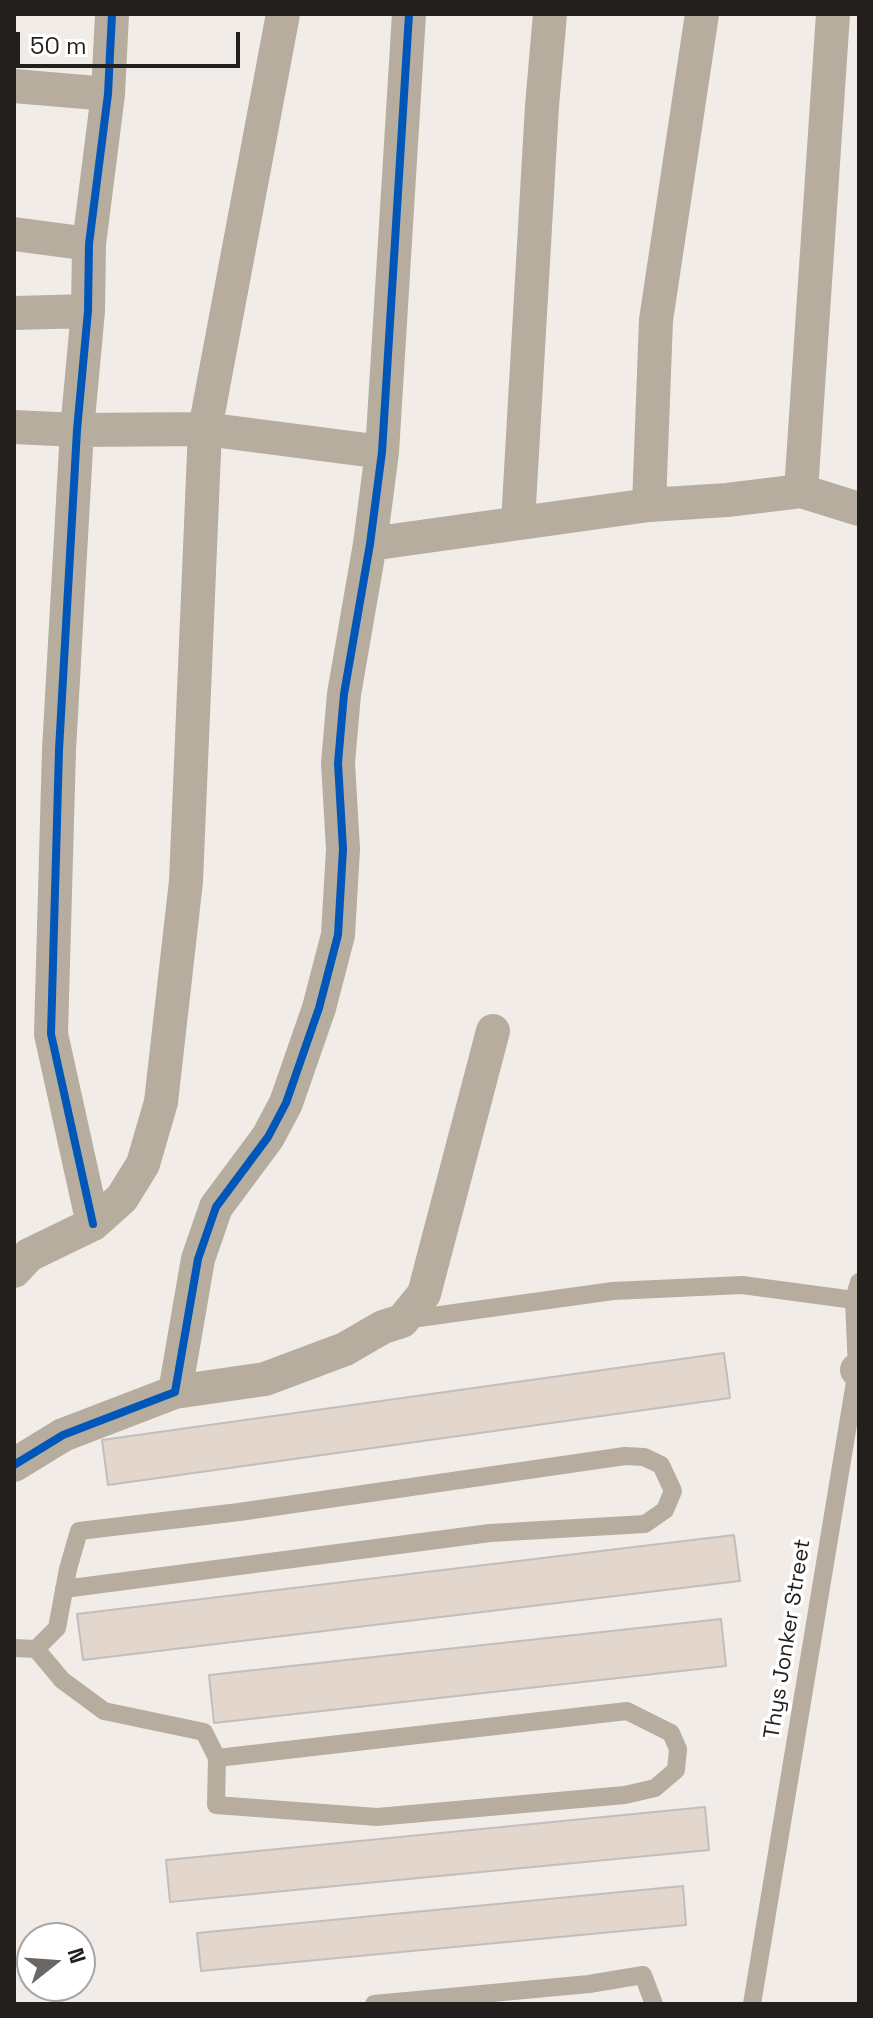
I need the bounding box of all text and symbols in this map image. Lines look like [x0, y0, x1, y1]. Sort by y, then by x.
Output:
scale bar [20, 16, 244, 66]
text: 50 m [30, 30, 87, 61]
street label: Thys Jonker Street [759, 1537, 817, 1741]
north arrow [16, 1922, 96, 2002]
text: N [61, 1944, 93, 1967]

